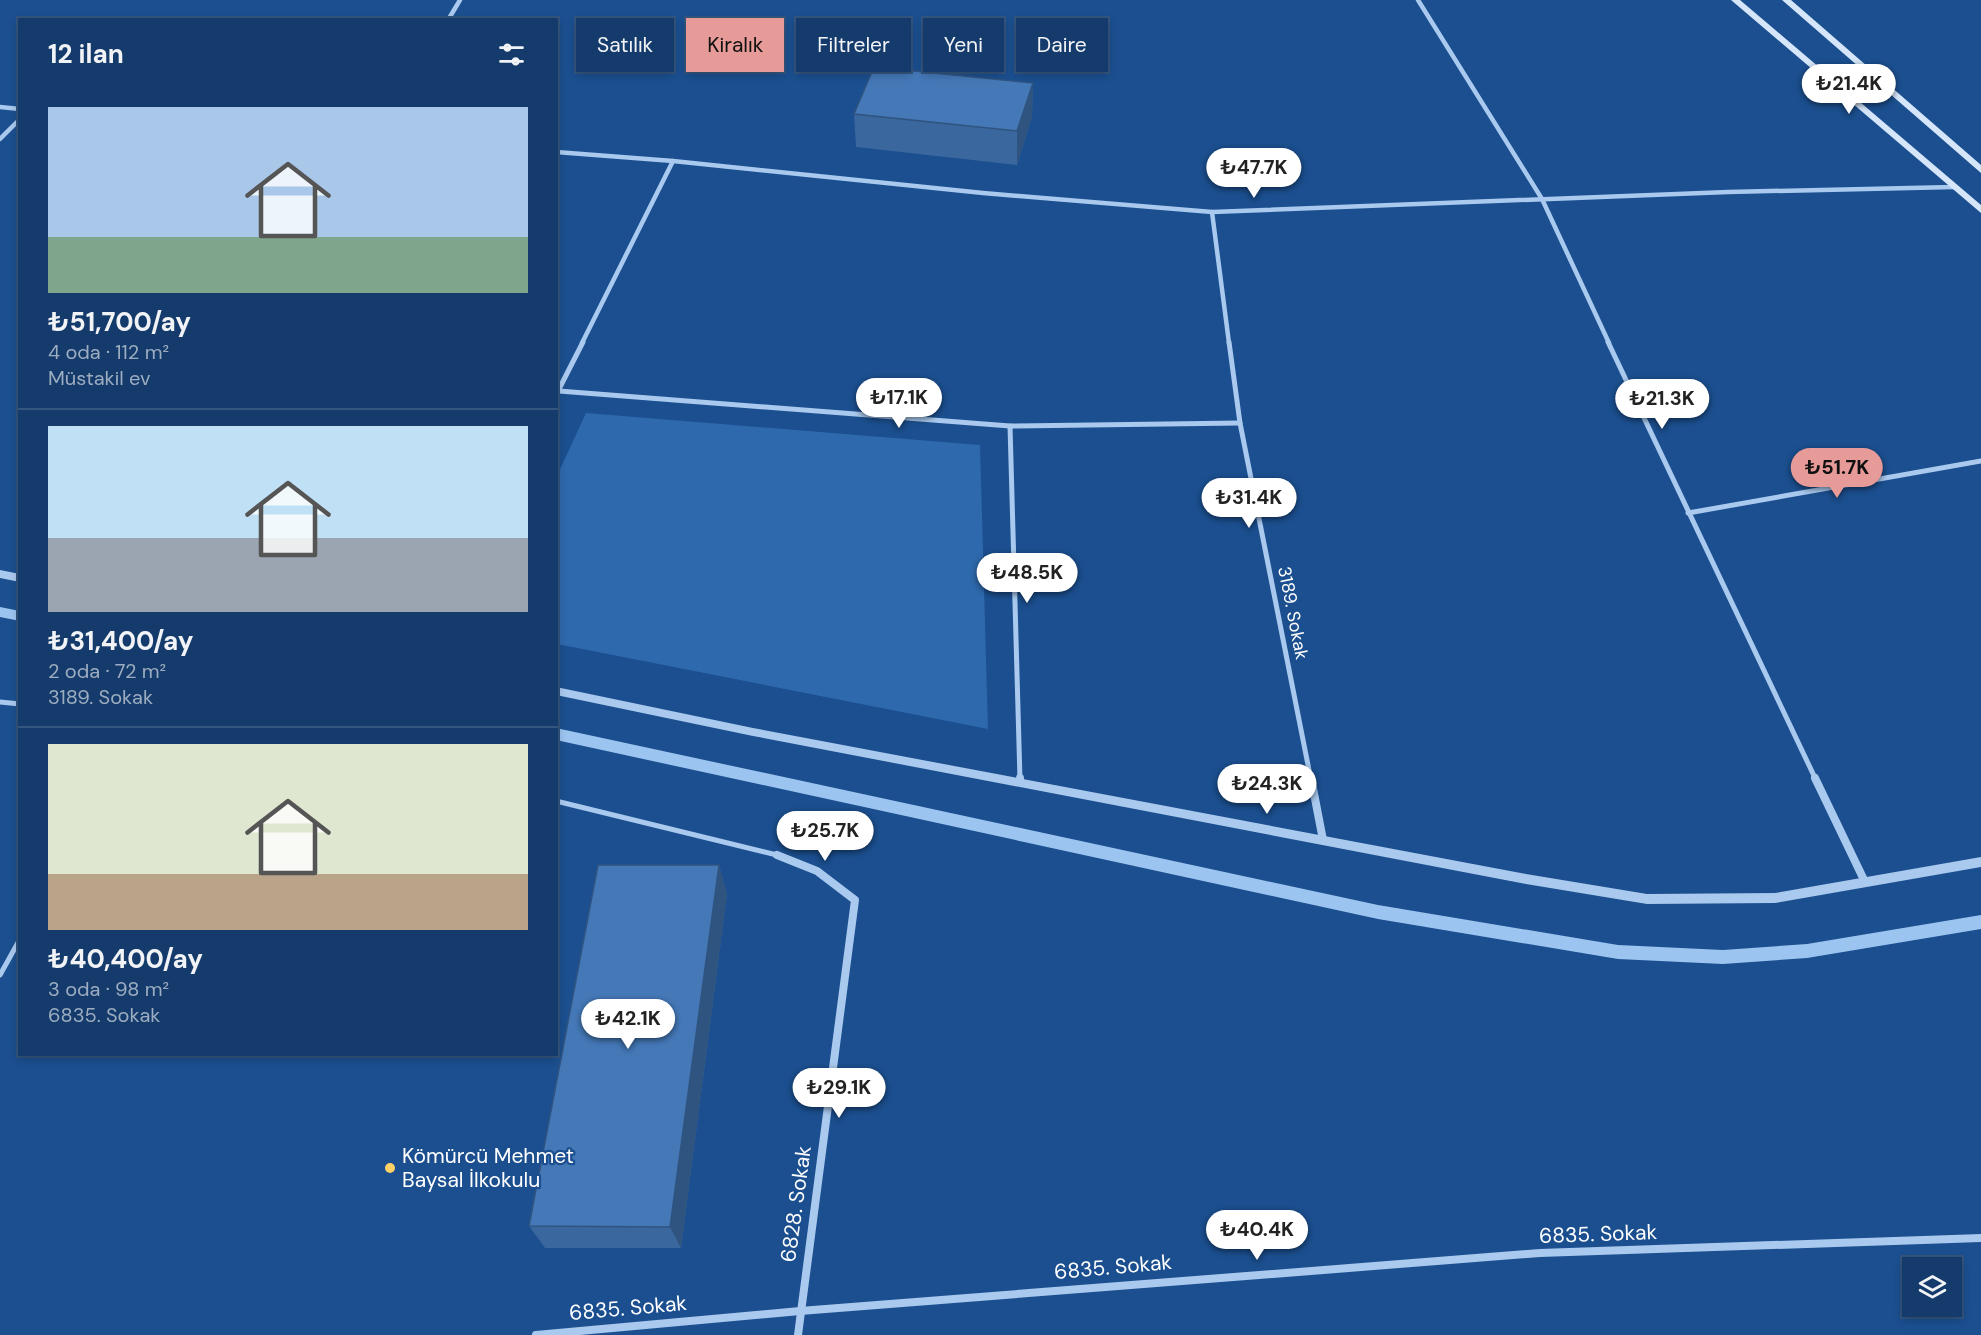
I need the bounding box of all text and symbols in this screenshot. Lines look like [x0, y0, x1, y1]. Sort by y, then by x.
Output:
chip: Satılık [576, 18, 674, 72]
chip: Kiralık [686, 18, 784, 72]
chip: Filtreler [796, 18, 911, 72]
chip: Yeni [923, 18, 1004, 72]
chip: Daire [1016, 18, 1108, 72]
text: 12 ilan [48, 37, 124, 71]
icon: filters [495, 38, 528, 71]
pin: ₺21.4K [1800, 64, 1898, 115]
text: ₺21.4K [1816, 70, 1882, 96]
icon: home [234, 146, 342, 254]
pin: ₺47.7K [1205, 148, 1303, 199]
text: ₺47.7K [1220, 154, 1288, 180]
text: ₺51,700/ay [48, 305, 191, 339]
text: 4 oda · 112 m² [48, 339, 169, 365]
text: Müstakil ev [48, 365, 150, 391]
pin: ₺17.1K [850, 378, 948, 429]
pin: ₺21.3K [1613, 379, 1711, 430]
text: ₺17.1K [870, 384, 928, 410]
text: ₺21.3K [1629, 385, 1695, 411]
pin: ₺51.7K [1788, 448, 1886, 499]
text: ₺51.7K [1805, 454, 1869, 480]
icon: home [234, 465, 342, 573]
pin: ₺31.4K [1200, 478, 1298, 529]
text: ₺31.4K [1216, 484, 1282, 510]
pin: ₺48.5K [978, 553, 1076, 604]
text: ₺48.5K [991, 559, 1063, 585]
street label: 3189. Sokak [1272, 564, 1314, 662]
text: ₺31,400/ay [48, 624, 193, 658]
text: 2 oda · 72 m² [48, 658, 166, 684]
text: 3189. Sokak [48, 684, 153, 710]
pin: ₺24.3K [1218, 764, 1316, 815]
text: ₺24.3K [1231, 770, 1303, 796]
icon: home [234, 783, 342, 891]
pin: ₺25.7K [776, 811, 874, 862]
text: ₺25.7K [791, 817, 859, 843]
text: ₺40,400/ay [48, 942, 203, 976]
text: 3 oda · 98 m² [48, 976, 169, 1002]
pin: ₺42.1K [579, 999, 677, 1050]
text: 6835. Sokak [48, 1002, 160, 1028]
text: ₺42.1K [595, 1005, 661, 1031]
pin: ₺29.1K [790, 1068, 888, 1119]
text: ₺29.1K [807, 1074, 871, 1100]
place label: Kömürcü Mehmet Baysal İlkokulu [402, 1142, 574, 1194]
street label: 6828. Sokak [774, 1144, 818, 1264]
marker: Kömürcü Mehmet Baysal İlkokulu [383, 1161, 397, 1175]
pin: ₺40.4K [1208, 1210, 1306, 1261]
text: ₺40.4K [1220, 1216, 1294, 1242]
street label: 6835. Sokak [1539, 1218, 1658, 1250]
street label: 6835. Sokak [1053, 1248, 1173, 1286]
map controls [1902, 1257, 1962, 1317]
button: layers [1902, 1257, 1962, 1317]
street label: 6835. Sokak [568, 1289, 688, 1327]

